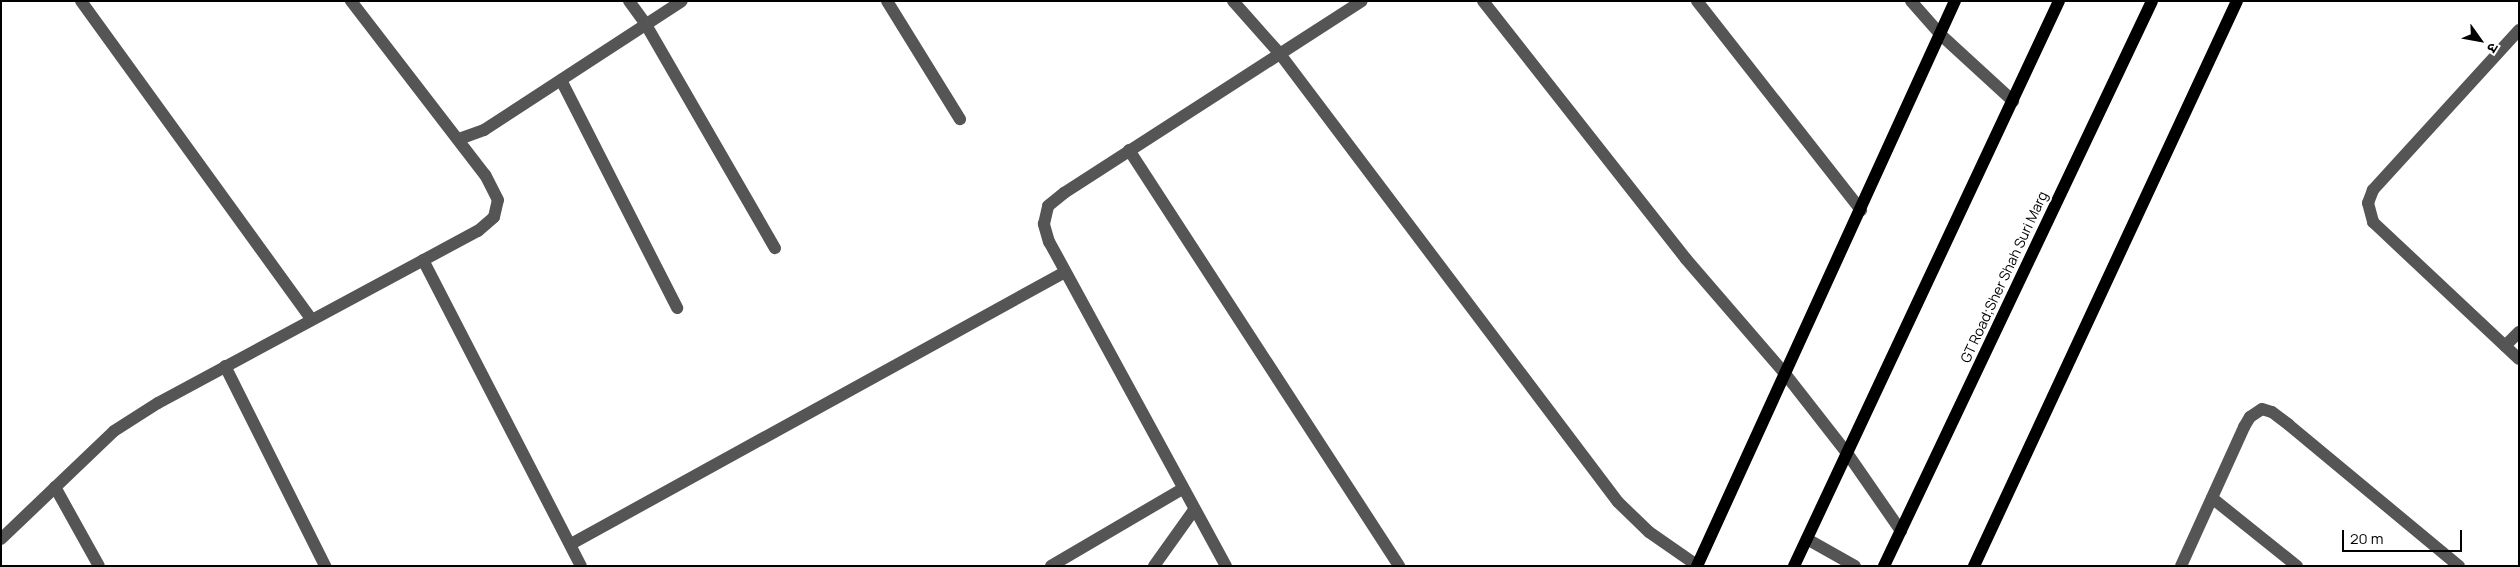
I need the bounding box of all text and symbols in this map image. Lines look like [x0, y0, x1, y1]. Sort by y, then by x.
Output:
north arrow [2455, 15, 2505, 65]
text: उ [2483, 40, 2503, 57]
street label: GT Road;Sher Shah Suri Marg [1957, 188, 2051, 366]
scale bar [2345, 520, 2465, 552]
text: 20 m [2350, 528, 2383, 549]

